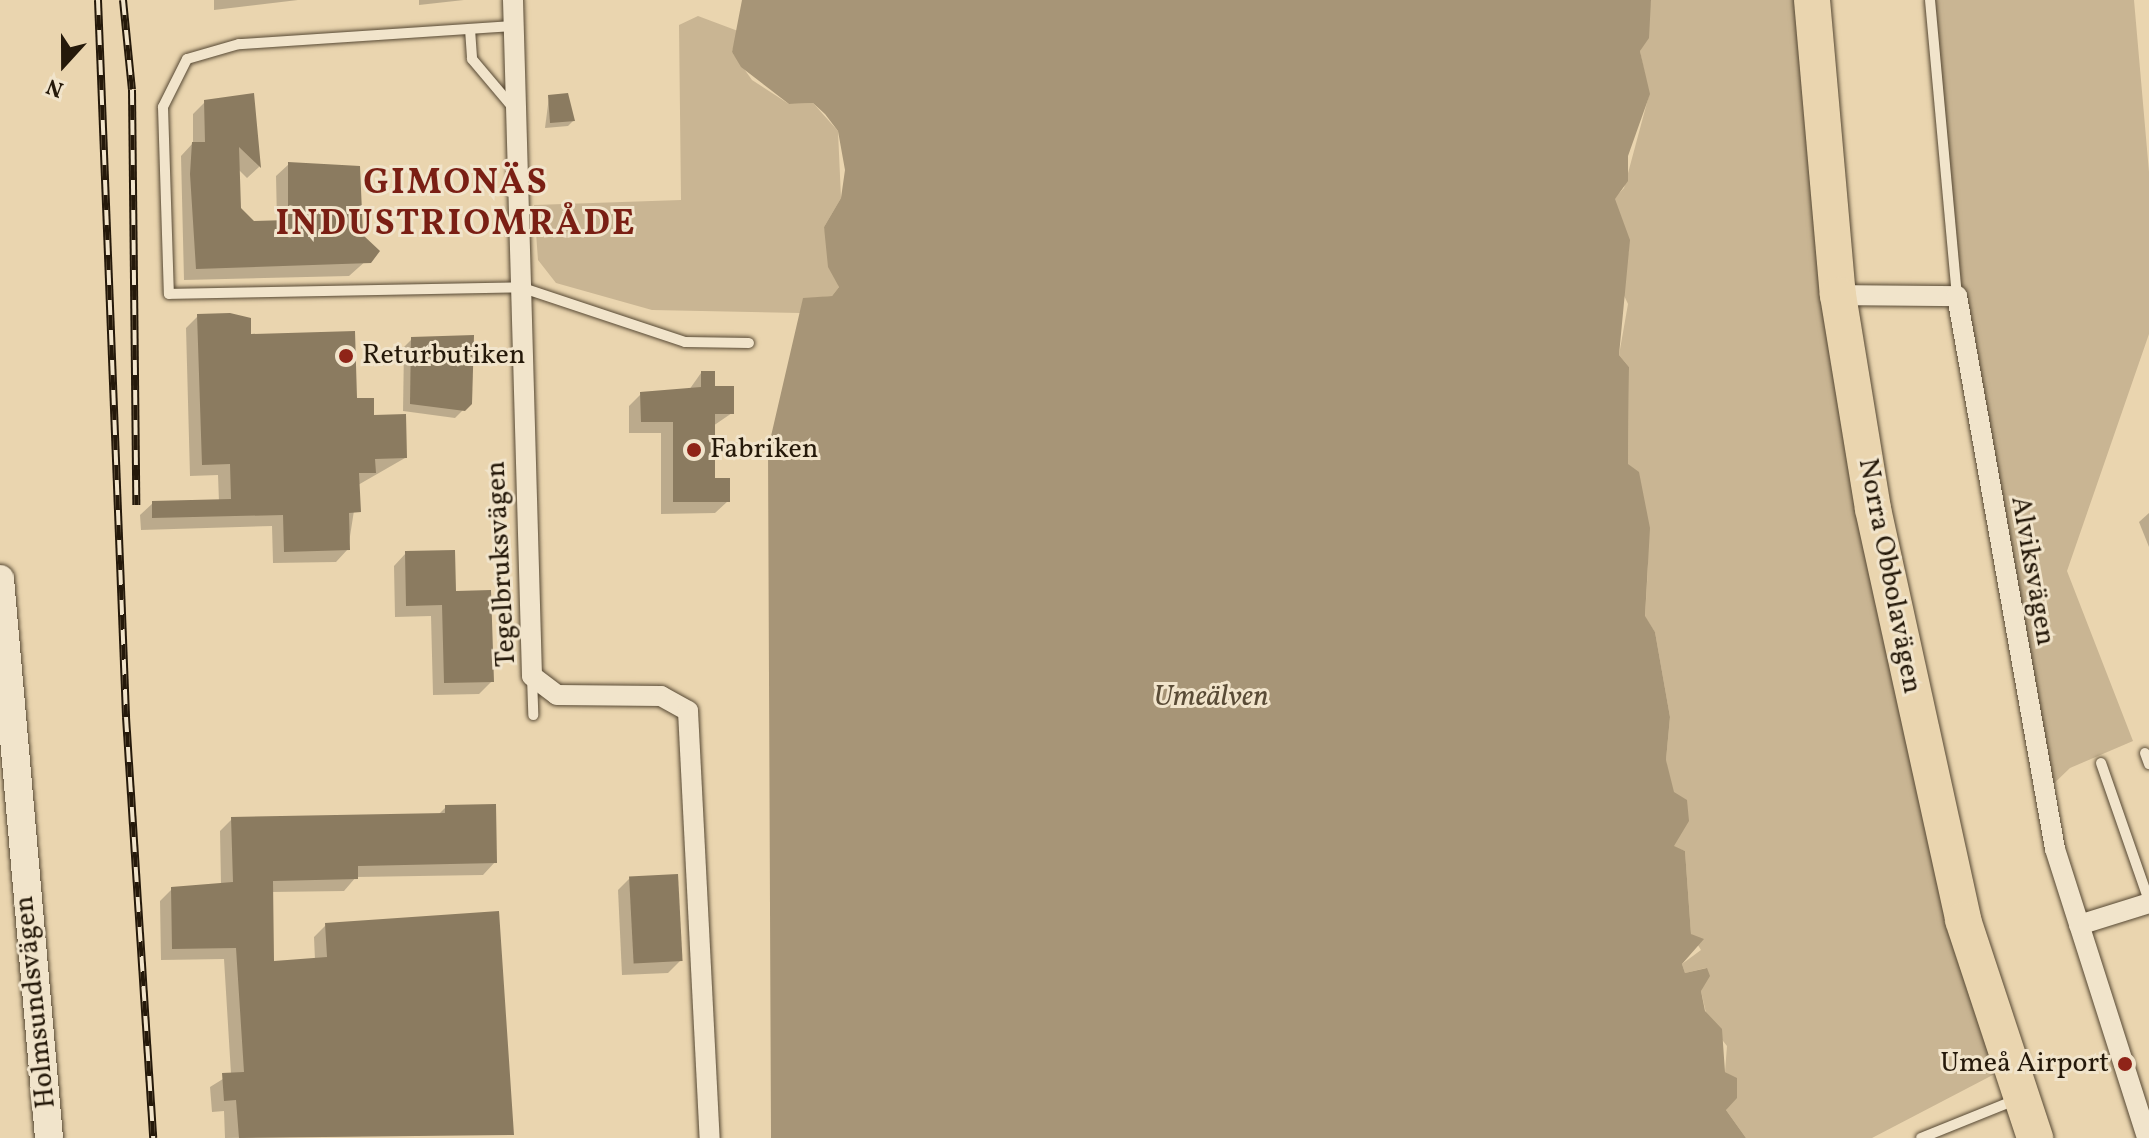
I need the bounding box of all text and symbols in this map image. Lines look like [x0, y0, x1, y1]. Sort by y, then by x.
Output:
north arrow [24, 24, 104, 104]
text: N [42, 70, 68, 104]
district label: GIMONÄS INDUSTRIOMRÅDE [276, 162, 636, 247]
place label: Returbutiken [362, 339, 525, 373]
marker: Returbutiken [337, 347, 355, 365]
place label: Fabriken [710, 433, 819, 467]
marker: Fabriken [685, 441, 703, 459]
street label: Norra Obbolavägen [1850, 456, 1928, 696]
street label: Tegelbruksvägen [480, 460, 524, 668]
street label: Alviksvägen [2002, 494, 2062, 648]
water label: Umeälven [1154, 679, 1268, 715]
street label: Holmsundsvägen [8, 894, 64, 1110]
place label: Umeå Airport [1940, 1047, 2109, 1081]
marker: Umeå Airport [2116, 1055, 2134, 1073]

